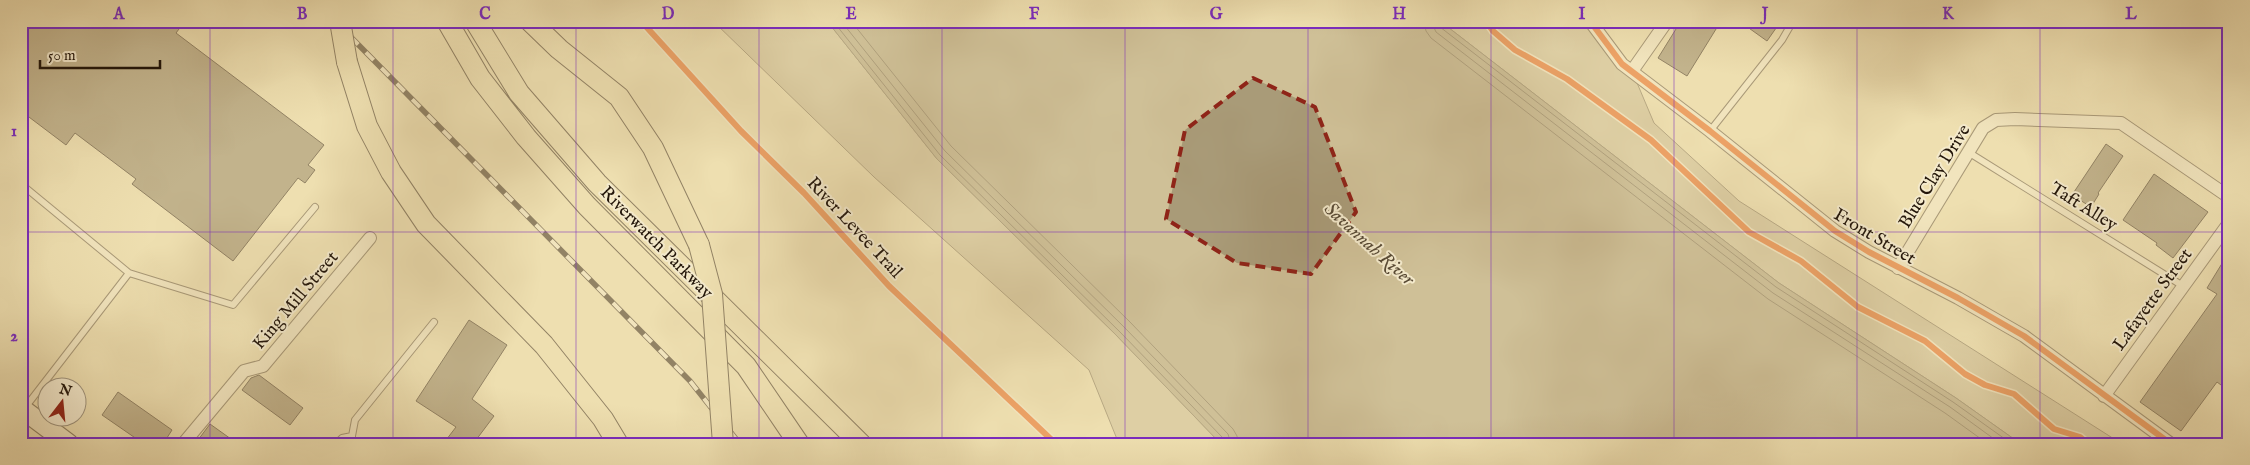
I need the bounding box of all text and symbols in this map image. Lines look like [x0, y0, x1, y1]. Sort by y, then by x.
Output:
text: A [113, 5, 126, 25]
text: B [297, 5, 308, 25]
text: C [479, 5, 491, 25]
text: D [662, 5, 675, 25]
text: E [845, 5, 857, 25]
text: F [1029, 5, 1040, 25]
text: G [1210, 5, 1223, 25]
text: H [1392, 5, 1406, 25]
text: I [1579, 5, 1586, 25]
text: J [1760, 5, 1769, 25]
text: K [1942, 5, 1955, 25]
text: L [2125, 5, 2137, 25]
scale bar [40, 38, 160, 70]
text: 50 m [48, 46, 76, 65]
street label: Blue Clay Drive [1894, 121, 1976, 233]
text: 1 [11, 122, 17, 142]
street label: River Levee Trail [801, 172, 907, 284]
street label: Taft Alley [2045, 178, 2121, 237]
street label: Riverwatch Parkway [595, 182, 717, 304]
water label: Savannah River [1318, 198, 1420, 292]
street label: Front Street [1829, 204, 1919, 271]
street label: Lafayette Street [2108, 244, 2198, 356]
street label: King Mill Street [248, 247, 344, 355]
text: 2 [10, 327, 18, 347]
north arrow [38, 378, 88, 428]
text: N [56, 380, 74, 401]

